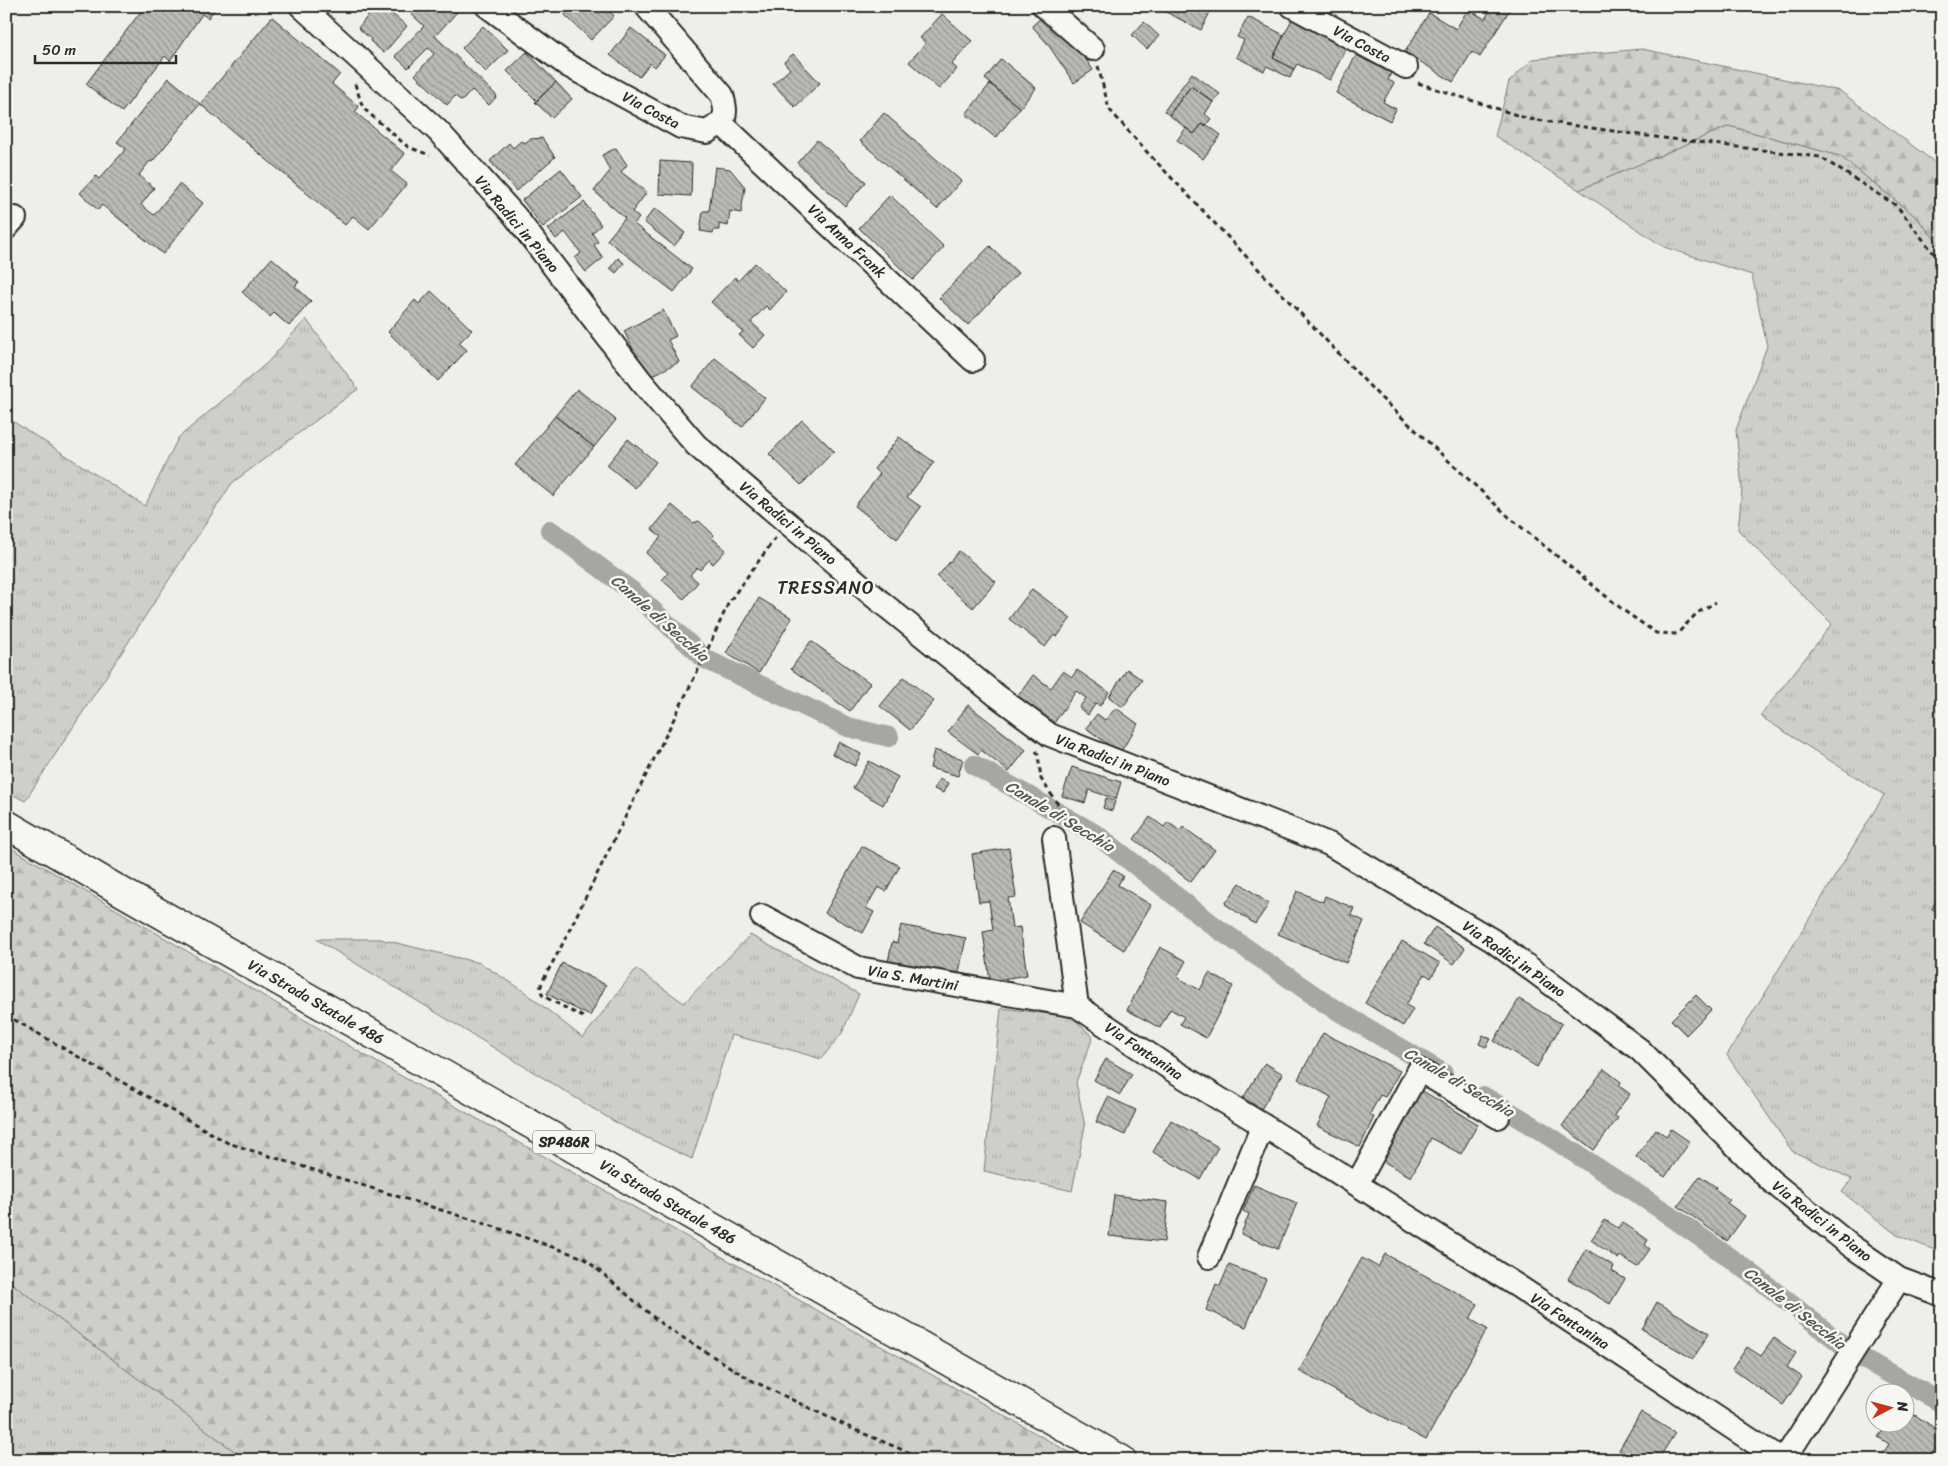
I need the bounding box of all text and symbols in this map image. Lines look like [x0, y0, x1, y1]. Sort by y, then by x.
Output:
street label: Via Costa [1328, 18, 1396, 70]
scale bar [35, 32, 176, 64]
text: 50 m [42, 37, 77, 63]
street label: Via Costa [617, 84, 685, 136]
street label: Via Radici in Piano [468, 169, 566, 279]
street label: Via Anna Frank [802, 197, 892, 285]
street label: Via Radici in Piano [733, 474, 843, 572]
water label: Canale di Secchia [604, 567, 717, 671]
district label: TRESSANO [777, 572, 875, 604]
street label: Via Radici in Piano [1052, 726, 1175, 794]
water label: Canale di Secchia [1000, 772, 1122, 861]
street label: Via Radici in Piano [1457, 914, 1572, 1005]
street label: Via Strada Statale 486 [243, 952, 389, 1052]
street label: Via S. Martini [866, 957, 961, 999]
street label: Via Fontanina [1099, 1015, 1189, 1087]
water label: Canale di Secchia [1398, 1039, 1521, 1126]
road number: SP486R [533, 1130, 595, 1154]
street label: Via Strada Statale 486 [595, 1152, 741, 1252]
street label: Via Radici in Piano [1766, 1173, 1878, 1269]
water label: Canale di Secchia [1738, 1259, 1854, 1359]
street label: Via Fontanina [1525, 1286, 1615, 1357]
north arrow [1866, 1384, 1916, 1434]
text: N [1889, 1400, 1915, 1413]

